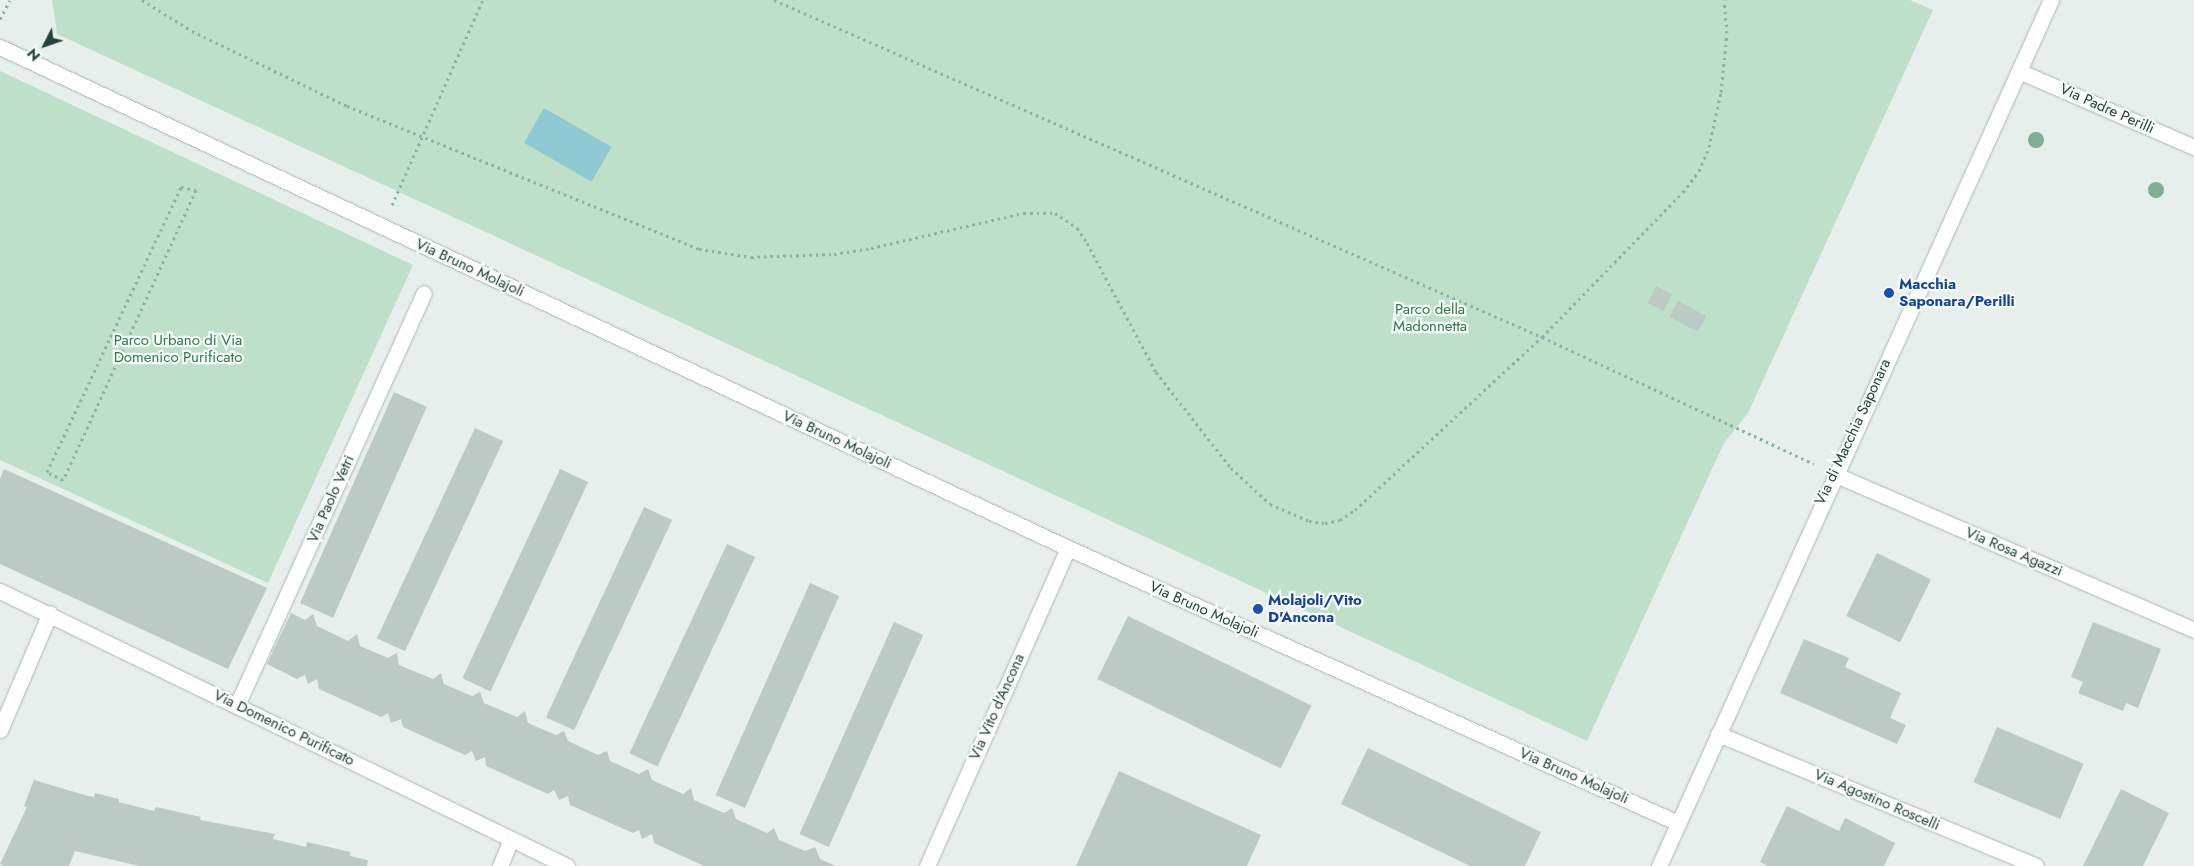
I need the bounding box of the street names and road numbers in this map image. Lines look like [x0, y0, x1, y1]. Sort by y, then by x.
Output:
street label: Via Padre Perilli [2057, 80, 2157, 138]
street label: Via Bruno Molajoli [413, 235, 527, 301]
street label: Via di Macchia Saponara [1811, 356, 1895, 508]
street label: Via Bruno Molajoli [780, 407, 894, 473]
street label: Via Paolo Vetri [304, 452, 358, 546]
street label: Via Rosa Agazzi [1963, 523, 2065, 581]
street label: Via Bruno Molajoli [1147, 578, 1261, 642]
street label: Via Vito d'Ancona [966, 651, 1028, 763]
street label: Via Domenico Purificato [211, 686, 357, 770]
street label: Via Bruno Molajoli [1517, 744, 1631, 808]
street label: Via Agostino Roscelli [1812, 765, 1942, 835]

